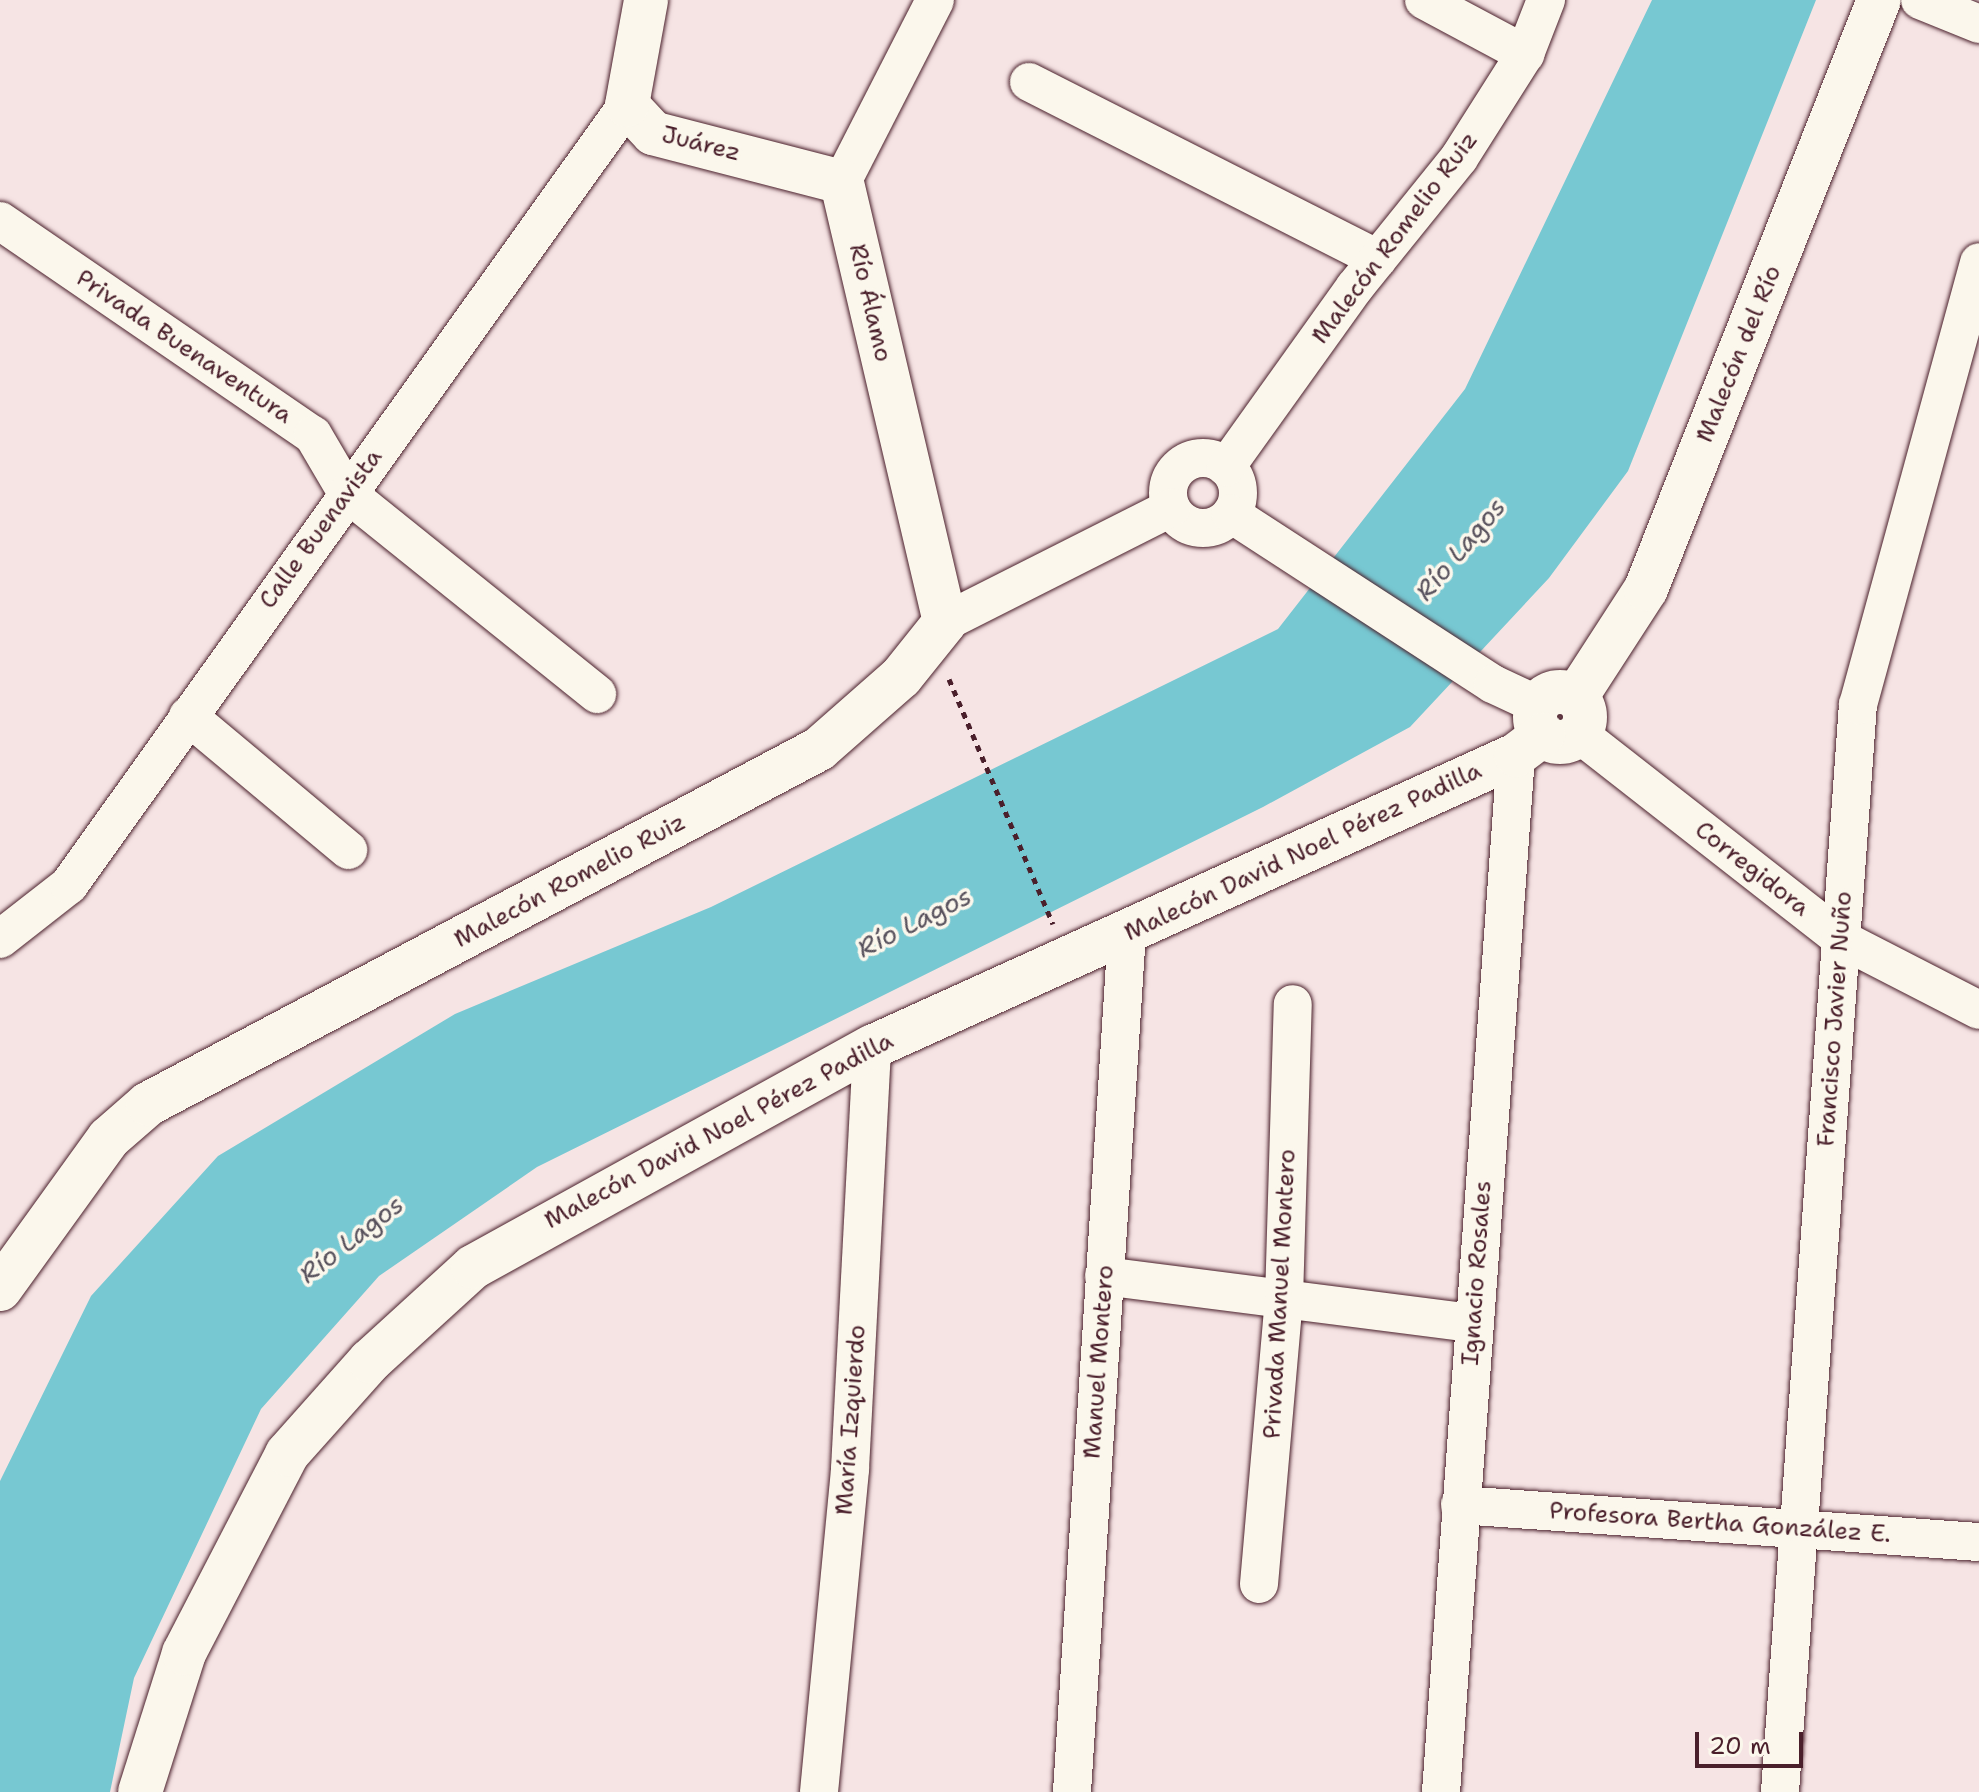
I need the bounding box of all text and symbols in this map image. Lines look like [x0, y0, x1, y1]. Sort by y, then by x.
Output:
street label: Juárez [659, 120, 743, 168]
street label: Malecón Romelio Ruiz [1306, 126, 1484, 350]
street label: Río Álamo [842, 241, 898, 365]
street label: Malecón del Río [1690, 261, 1788, 447]
street label: Privada Buenaventura [70, 264, 298, 430]
street label: Calle Buenavista [253, 444, 389, 614]
water label: Río Lagos [1408, 491, 1512, 607]
street label: Malecón David Noel Pérez Padilla [1120, 756, 1486, 948]
street label: Malecón Romelio Ruiz [449, 808, 691, 954]
street label: Corregidora [1689, 815, 1815, 923]
water label: Río Lagos [852, 880, 976, 964]
street label: Francisco Javier Nuño [1812, 890, 1858, 1148]
street label: Malecón David Noel Pérez Padilla [540, 1027, 898, 1235]
street label: Privada Manuel Montero [1258, 1148, 1302, 1440]
street label: Ignacio Rosales [1456, 1179, 1498, 1367]
water label: Río Lagos [292, 1188, 410, 1290]
street label: Manuel Montero [1078, 1264, 1120, 1460]
street label: María Izquierdo [830, 1324, 872, 1516]
street label: Profesora Bertha González E. [1548, 1497, 1892, 1549]
scale bar [1699, 1716, 1807, 1766]
text: 20 m [1709, 1730, 1771, 1762]

